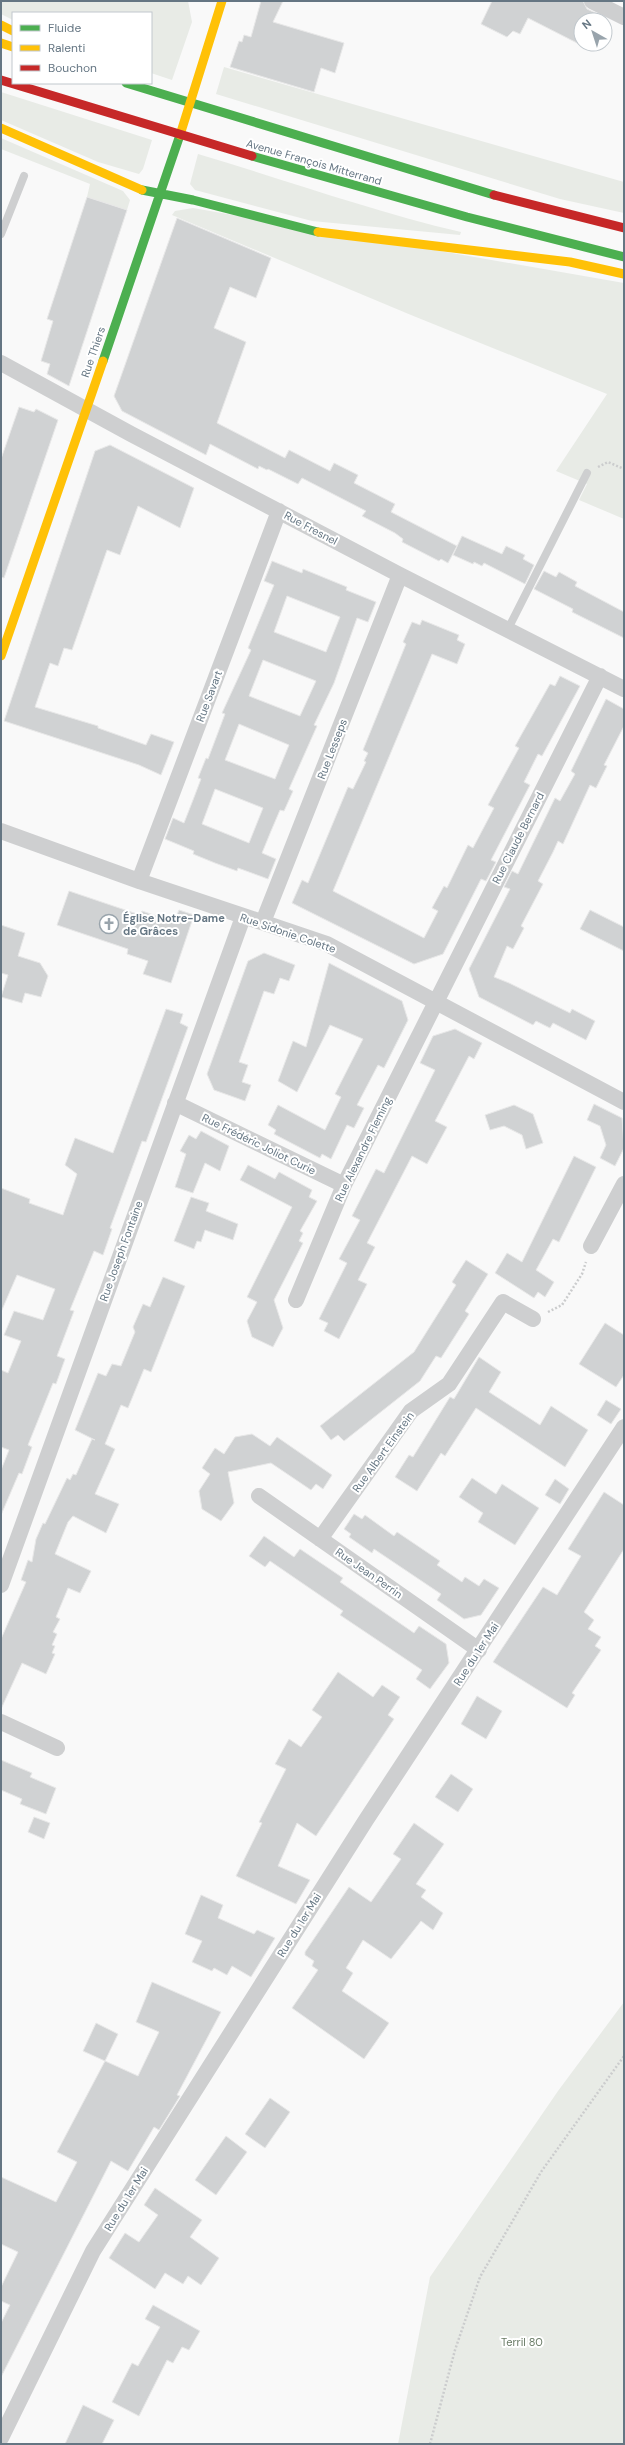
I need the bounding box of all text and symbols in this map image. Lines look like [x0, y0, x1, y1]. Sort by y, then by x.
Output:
legend [12, 12, 152, 84]
north arrow [573, 12, 613, 52]
text: N [579, 16, 594, 32]
text: Fluide [48, 20, 81, 36]
text: Ralenti [48, 40, 86, 56]
text: Bouchon [48, 60, 97, 76]
street label: Avenue François Mitterrand [245, 136, 384, 188]
street label: Rue Thiers [78, 325, 108, 379]
street label: Rue Fresnel [282, 508, 340, 548]
street label: Rue Savart [193, 668, 225, 724]
street label: Rue Lesseps [314, 717, 350, 781]
street label: Rue Claude Bernard [489, 790, 547, 886]
street label: Rue Sidonie Colette [238, 910, 338, 956]
place label: Église Notre-Dame de Grâces [123, 911, 225, 938]
church icon: Église Notre-Dame de Grâces [98, 913, 120, 935]
street label: Rue Alexandre Fleming [332, 1094, 394, 1204]
street label: Rue Frédéric Joliot Curie [200, 1110, 318, 1178]
street label: Rue Joseph Fontaine [96, 1199, 146, 1303]
street label: Rue Albert Einstein [349, 1409, 417, 1495]
street label: Rue Jean Perrin [333, 1545, 405, 1601]
street label: Rue du 1er Mai [450, 1620, 502, 1688]
street label: Rue du 1er Mai [274, 1890, 324, 1960]
street label: Rue du 1er Mai [101, 2164, 151, 2234]
park label: Terril 80 [501, 2335, 543, 2349]

